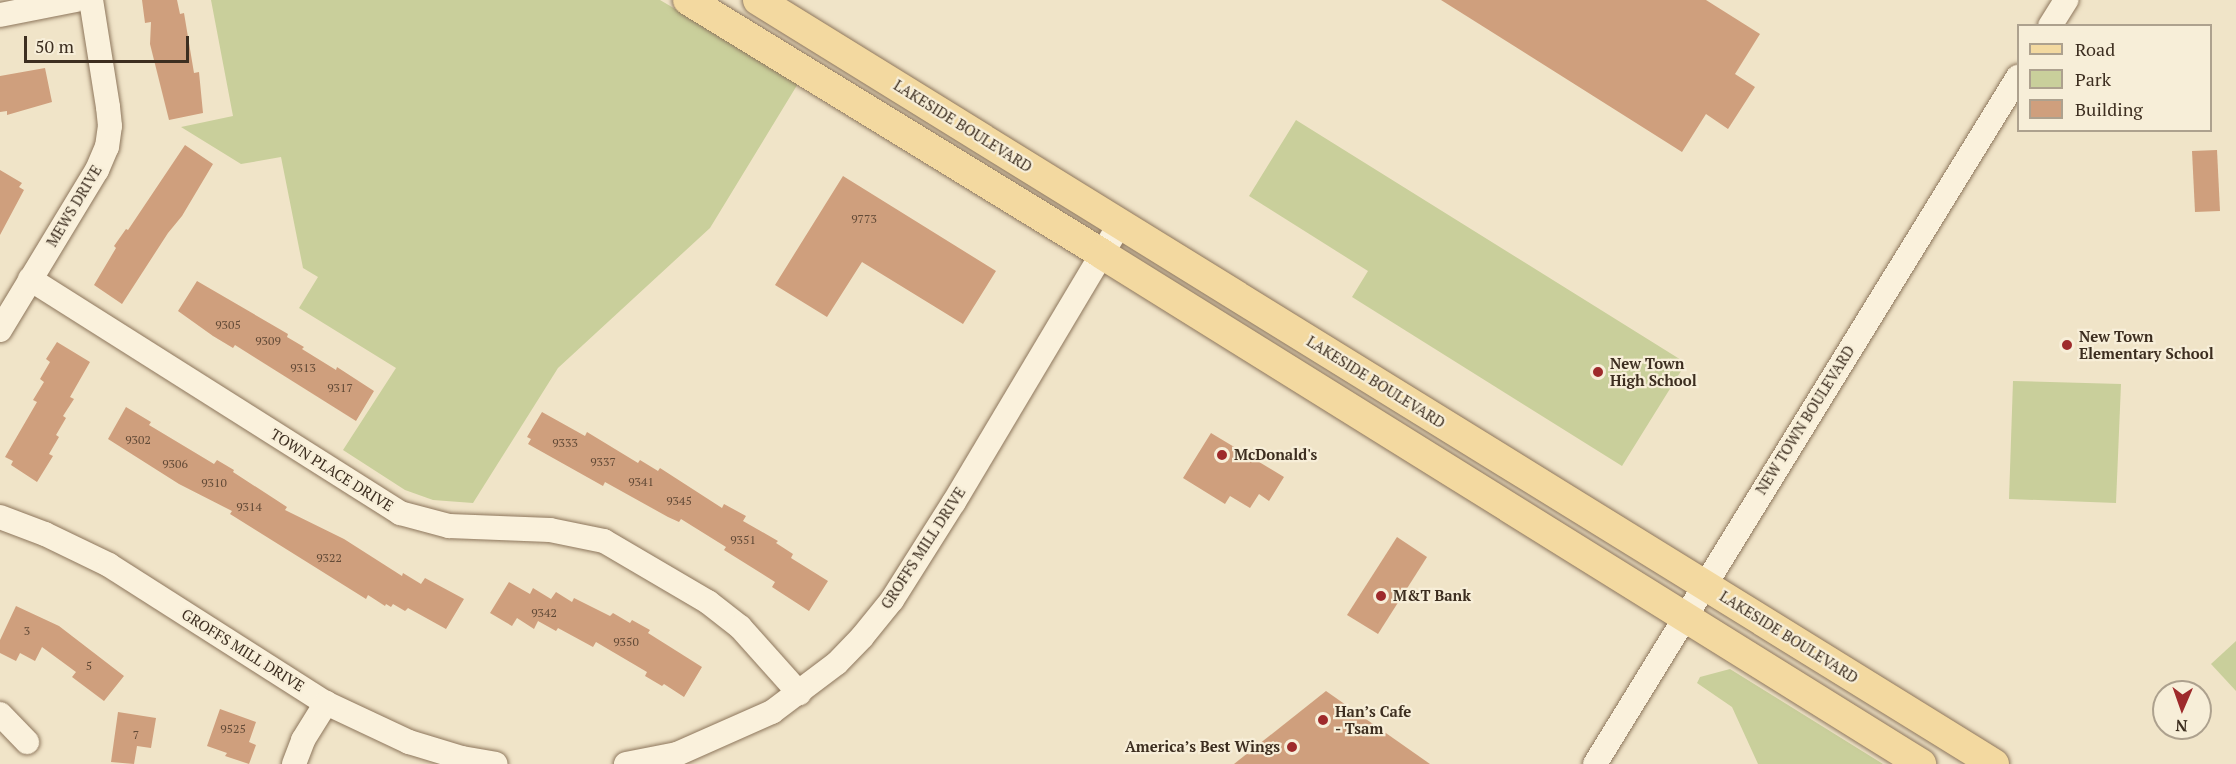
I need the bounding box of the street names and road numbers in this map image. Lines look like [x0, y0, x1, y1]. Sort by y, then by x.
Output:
street label: LAKESIDE BOULEVARD [891, 76, 1035, 176]
street label: MEWS DRIVE [43, 162, 105, 250]
street label: LAKESIDE BOULEVARD [1304, 332, 1448, 432]
street label: NEW TOWN BOULEVARD [1752, 342, 1858, 498]
street label: TOWN PLACE DRIVE [267, 425, 397, 515]
street label: GROFFS MILL DRIVE [877, 484, 969, 612]
street label: LAKESIDE BOULEVARD [1717, 587, 1861, 687]
street label: GROFFS MILL DRIVE [178, 605, 308, 695]

